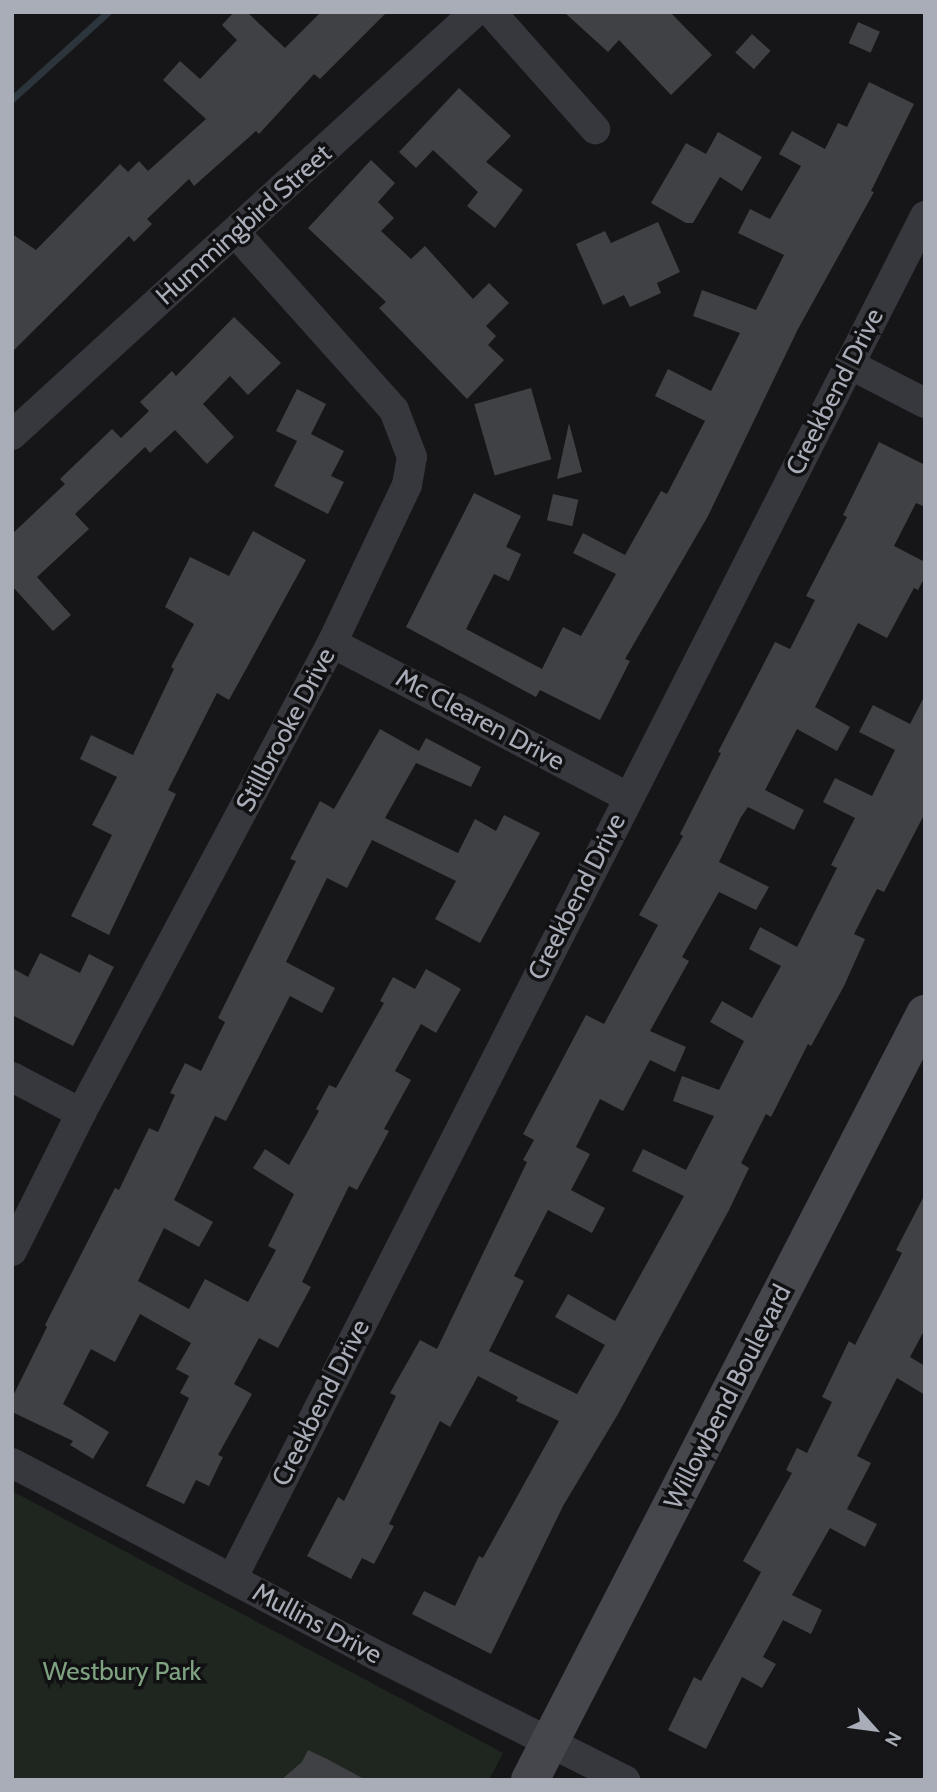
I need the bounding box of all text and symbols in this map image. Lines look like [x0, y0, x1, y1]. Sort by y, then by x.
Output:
street label: Hummingbird Street [150, 138, 338, 312]
street label: Creekbend Drive [780, 303, 890, 481]
street label: Stillbrooke Drive [230, 643, 342, 817]
street label: Mc Clearen Drive [390, 663, 570, 777]
street label: Creekbend Drive [522, 808, 632, 986]
street label: Willowbend Boulevard [658, 1280, 798, 1514]
street label: Creekbend Drive [266, 1314, 376, 1492]
street label: Mullins Drive [247, 1577, 387, 1671]
park label: Westbury Park [43, 1656, 201, 1688]
north arrow [839, 1694, 909, 1764]
text: N [880, 1728, 906, 1750]

